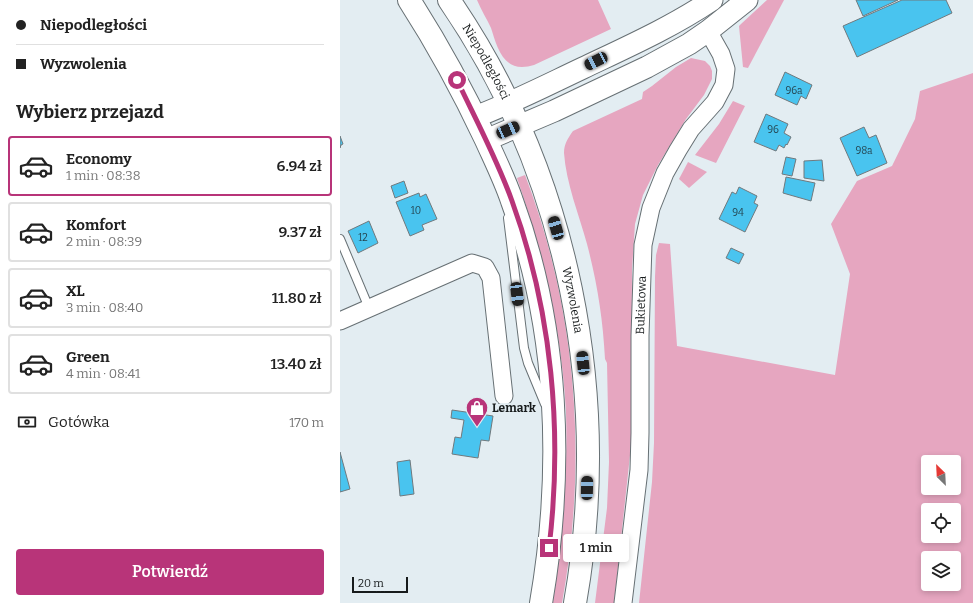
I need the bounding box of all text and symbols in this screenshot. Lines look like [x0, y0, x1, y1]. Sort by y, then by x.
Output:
text: Niepodległości [40, 16, 147, 34]
street label: Niepodległości [460, 21, 513, 102]
car [583, 50, 609, 72]
text: Wyzwolenia [40, 55, 127, 73]
route start [448, 71, 466, 89]
house number: 96a [785, 85, 803, 97]
text: Wybierz przejazd [16, 101, 164, 123]
car [495, 120, 521, 140]
house number: 96 [767, 124, 779, 136]
house number: 98a [855, 145, 873, 157]
icon: car [18, 148, 54, 184]
text: Economy [66, 150, 132, 168]
text: 6.94 zł [277, 157, 322, 175]
text: 1 min · 08:38 [66, 168, 140, 183]
house number: 10 [411, 205, 421, 217]
house number: 94 [732, 207, 744, 219]
icon: car [18, 214, 54, 250]
car [547, 215, 565, 241]
text: Komfort [66, 216, 126, 234]
text: 9.37 zł [278, 223, 322, 241]
house number: 12 [358, 232, 368, 244]
text: 2 min · 08:39 [66, 234, 142, 249]
street label: Wyzwolenia [559, 266, 586, 335]
street label: Bukietowa [633, 275, 649, 335]
icon: car [18, 280, 54, 316]
car [510, 281, 524, 307]
text: XL [66, 282, 85, 300]
text: 11.80 zł [272, 289, 322, 307]
text: 3 min · 08:40 [66, 300, 143, 315]
icon: car [18, 346, 54, 382]
text: Green [66, 348, 110, 366]
car [576, 350, 590, 376]
text: 13.40 zł [270, 355, 322, 373]
text: 4 min · 08:41 [66, 366, 140, 381]
shop icon: Lemark [464, 395, 490, 428]
place label: Lemark [492, 401, 537, 415]
icon: cash [16, 411, 38, 433]
text: Gotówka [48, 413, 109, 431]
text: 170 m [289, 415, 324, 430]
north arrow [921, 455, 961, 495]
map controls [921, 455, 961, 591]
car [581, 476, 593, 500]
button: locate [921, 503, 961, 543]
callout: 1 min [563, 534, 629, 562]
route end [540, 539, 558, 557]
text: 1 min [580, 540, 612, 555]
button: Potwierdź [16, 549, 324, 595]
button: layers [921, 551, 961, 591]
scale bar [352, 575, 408, 594]
text: 20 m [358, 577, 384, 590]

